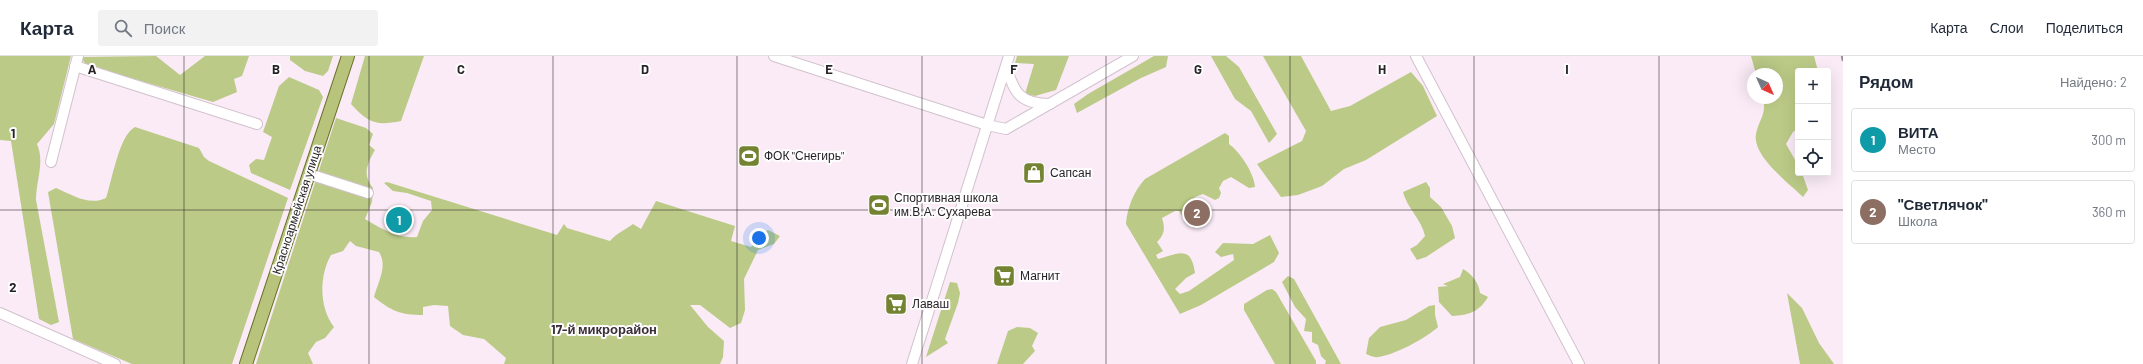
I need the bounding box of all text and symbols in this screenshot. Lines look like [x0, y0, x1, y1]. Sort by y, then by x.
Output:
search box [98, 10, 378, 46]
text: Карта [20, 16, 74, 39]
icon: search [112, 17, 134, 39]
text: Поиск [144, 19, 185, 37]
text: Карта [1930, 19, 1968, 36]
text: Слои [1990, 19, 2024, 36]
text: Поделиться [2046, 19, 2123, 36]
text: A [88, 61, 97, 77]
text: B [272, 61, 280, 77]
text: C [457, 61, 465, 77]
text: D [641, 61, 649, 77]
text: E [825, 61, 833, 77]
text: F [1010, 61, 1018, 77]
text: G [1194, 61, 1202, 77]
text: H [1378, 61, 1386, 77]
text: I [1565, 61, 1569, 77]
north arrow [1747, 68, 1783, 104]
map controls [1795, 68, 1831, 176]
button: + [1795, 68, 1831, 104]
text: Рядом [1859, 71, 1914, 91]
text: Найдено: 2 [2060, 74, 2127, 90]
button: − [1795, 104, 1831, 140]
text: ВИТА [1898, 123, 1939, 141]
text: 1 [11, 125, 15, 141]
text: 1 [1871, 132, 1875, 148]
text: 300 m [2091, 132, 2126, 148]
button: locate [1795, 140, 1831, 176]
text: Место [1898, 141, 1936, 157]
street label: Красноармейская улица [269, 143, 325, 276]
sports icon: ФОК "Снегирь" [736, 143, 762, 169]
place label: ФОК "Снегирь" [764, 148, 844, 163]
shop icon: Сапсан [1021, 160, 1047, 186]
place label: Сапсан [1050, 165, 1091, 179]
place label: Спортивная школа им.В.А. Сухарева [894, 190, 998, 219]
sports icon: Спортивная школа им.В.А. Сухарева [866, 192, 892, 218]
text: "Светлячок" [1898, 195, 1988, 213]
pin: 2 [1184, 198, 1210, 228]
text: 2 [1869, 204, 1877, 220]
text: 360 m [2092, 204, 2126, 220]
pin: 1 [386, 205, 412, 235]
text: Школа [1898, 213, 1938, 229]
your location [749, 228, 769, 248]
supermarket icon: Магнит [991, 263, 1017, 289]
place label: Магнит [1020, 268, 1061, 282]
text: 2 [9, 279, 17, 295]
supermarket icon: Лаваш [883, 291, 909, 317]
place label: Лаваш [912, 296, 949, 310]
district label: 17-й микрорайон [551, 321, 657, 337]

